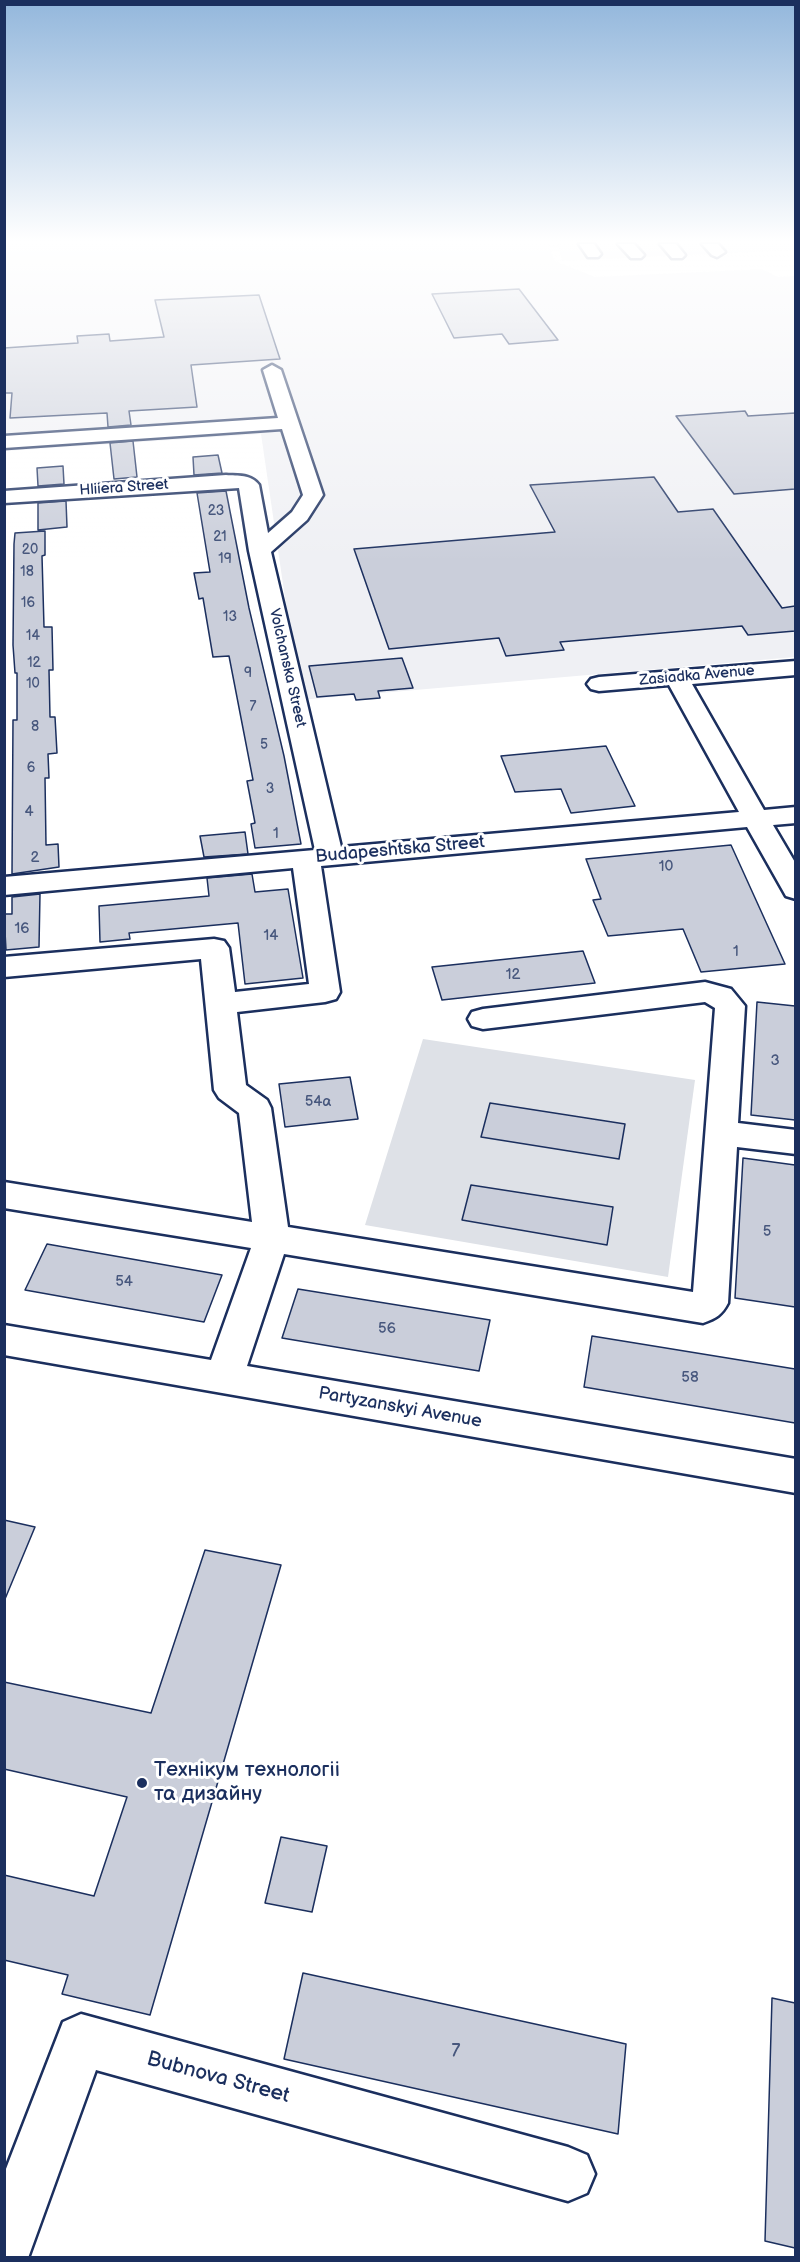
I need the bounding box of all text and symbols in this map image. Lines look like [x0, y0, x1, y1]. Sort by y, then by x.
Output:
street label: Hliiera Street [79, 476, 169, 500]
house number: 23 [208, 503, 224, 519]
house number: 21 [213, 529, 227, 545]
house number: 20 [22, 542, 38, 558]
house number: 19 [218, 551, 232, 567]
house number: 18 [20, 564, 34, 580]
house number: 16 [21, 595, 35, 611]
street label: Volchanska Street [265, 607, 309, 729]
house number: 13 [223, 609, 237, 625]
house number: 14 [26, 628, 40, 644]
house number: 12 [27, 655, 41, 671]
street label: Zasiadka Avenue [639, 662, 755, 690]
house number: 9 [244, 665, 252, 681]
house number: 10 [26, 676, 40, 692]
house number: 7 [250, 699, 256, 715]
house number: 8 [31, 719, 39, 735]
house number: 5 [260, 737, 268, 753]
house number: 6 [27, 760, 35, 776]
house number: 3 [266, 781, 274, 797]
house number: 4 [24, 803, 34, 821]
house number: 1 [273, 825, 279, 843]
street label: Budapeshtska Street [314, 832, 486, 868]
house number: 2 [31, 849, 39, 867]
house number: 10 [659, 858, 673, 876]
house number: 16 [15, 920, 29, 938]
house number: 14 [264, 927, 278, 945]
house number: 1 [733, 943, 739, 961]
house number: 12 [506, 966, 520, 984]
house number: 3 [770, 1052, 780, 1070]
house number: 54а [305, 1093, 331, 1111]
house number: 5 [763, 1223, 771, 1241]
house number: 54 [115, 1273, 133, 1291]
house number: 56 [378, 1320, 396, 1338]
house number: 58 [681, 1369, 699, 1387]
street label: Partyzanskyi Avenue [317, 1383, 483, 1433]
place label: Технікум технологіі та дизайну [154, 1758, 340, 1808]
marker: Технікум технологіі та дизайну [135, 1776, 149, 1790]
house number: 7 [452, 2040, 460, 2062]
street label: Bubnova Street [144, 2047, 292, 2109]

